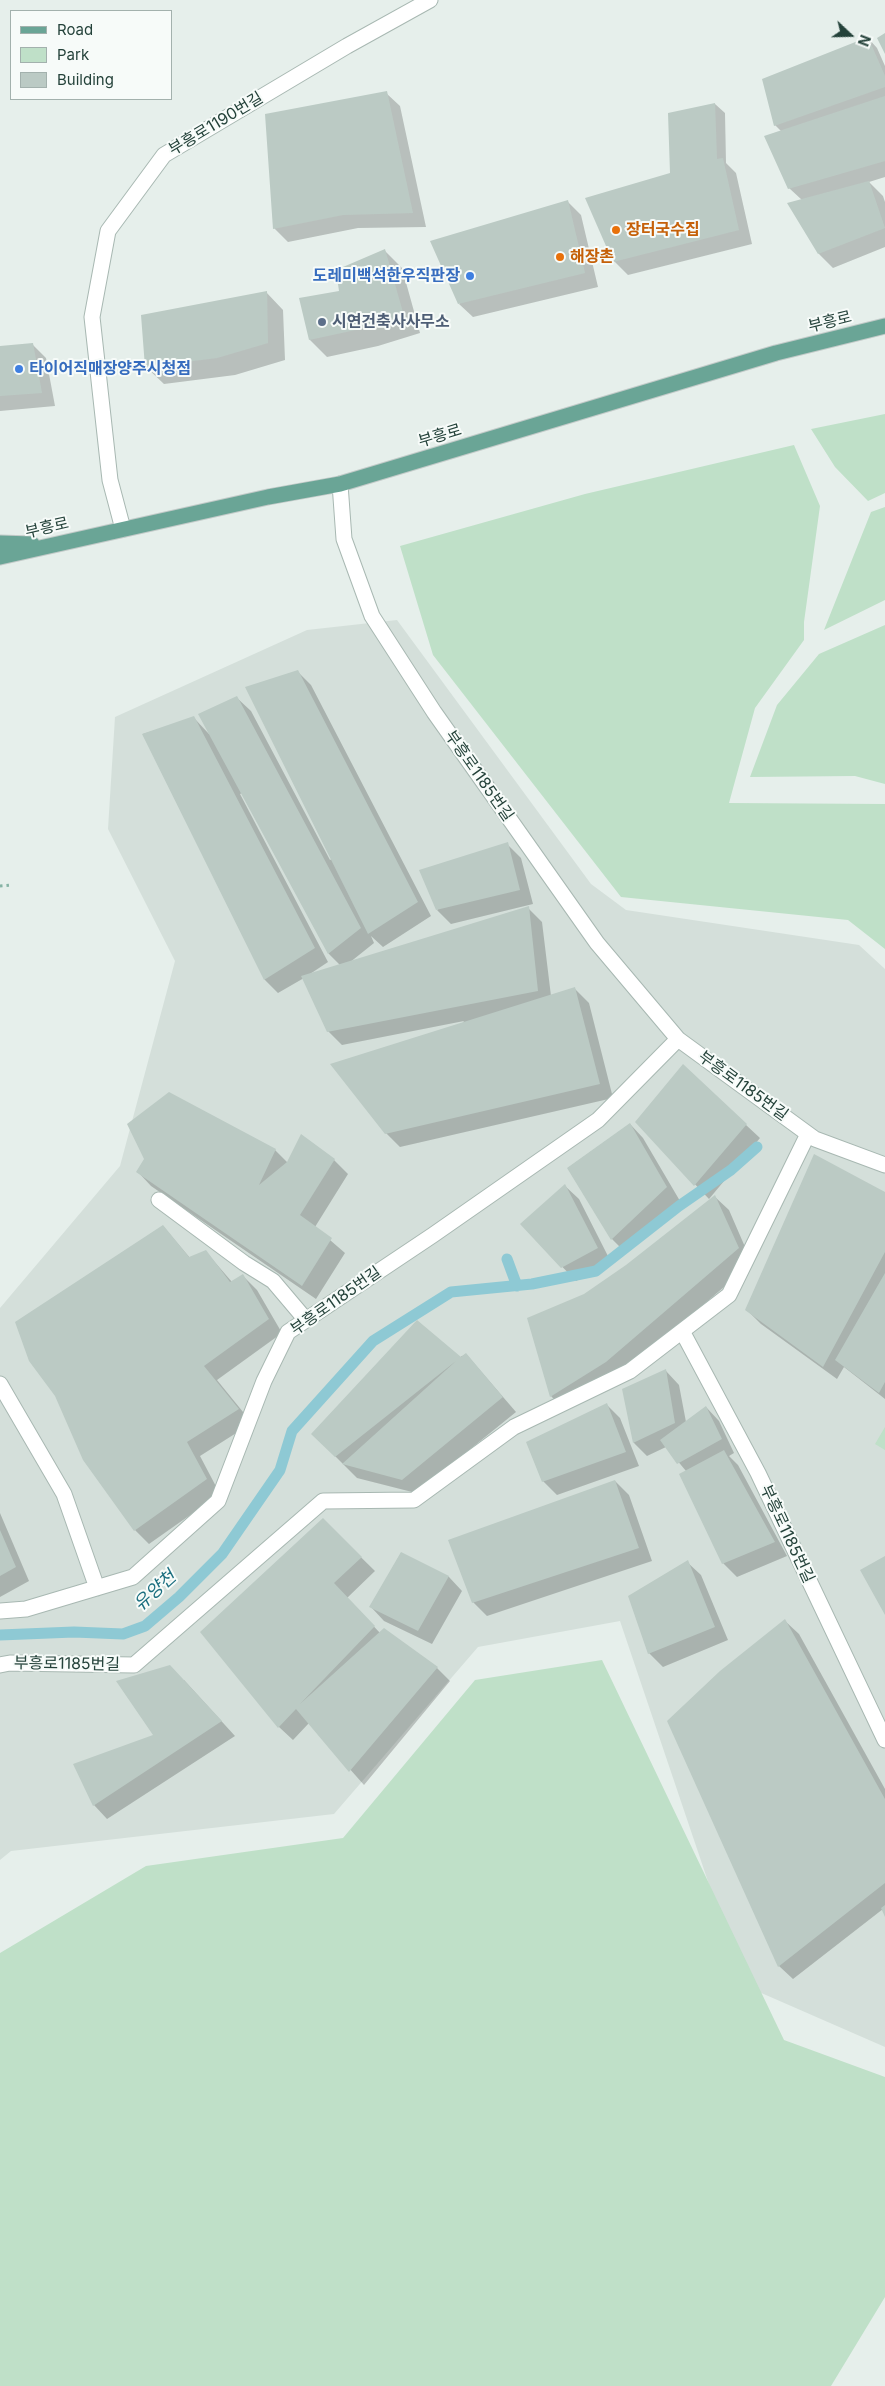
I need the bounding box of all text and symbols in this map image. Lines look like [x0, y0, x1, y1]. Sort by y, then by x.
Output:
legend [10, 10, 172, 100]
north arrow [825, 10, 875, 60]
text: Road [57, 20, 93, 39]
text: N [855, 33, 874, 49]
text: Park [57, 45, 89, 64]
text: Building [57, 70, 114, 89]
street label: 부흥로1190번길 [165, 88, 267, 160]
place label: 장터국수집 [626, 220, 700, 240]
marker: 장터국수집 [610, 224, 622, 236]
place label: 해장촌 [570, 247, 614, 267]
marker: 해장촌 [554, 251, 566, 263]
place label: 도레미백석한우직판장 [313, 266, 460, 286]
marker: 도레미백석한우직판장 [464, 270, 476, 282]
street label: 부흥로 [806, 307, 854, 337]
place label: 시연건축사사무소 [332, 312, 450, 332]
marker: 시연건축사사무소 [316, 316, 328, 328]
place label: 타이어직매장양주시청점 [29, 359, 191, 379]
marker: 타이어직매장양주시청점 [13, 363, 25, 375]
street label: 부흥로 [416, 420, 464, 452]
street label: 부흥로 [23, 514, 71, 542]
street label: 부흥로1185번길 [441, 727, 517, 825]
street label: 부흥로1185번길 [694, 1047, 792, 1125]
street label: 부흥로1185번길 [287, 1263, 385, 1339]
street label: 부흥로1185번길 [756, 1482, 818, 1586]
water label: 유양천 [129, 1566, 181, 1616]
street label: 부흥로1185번길 [14, 1653, 120, 1675]

